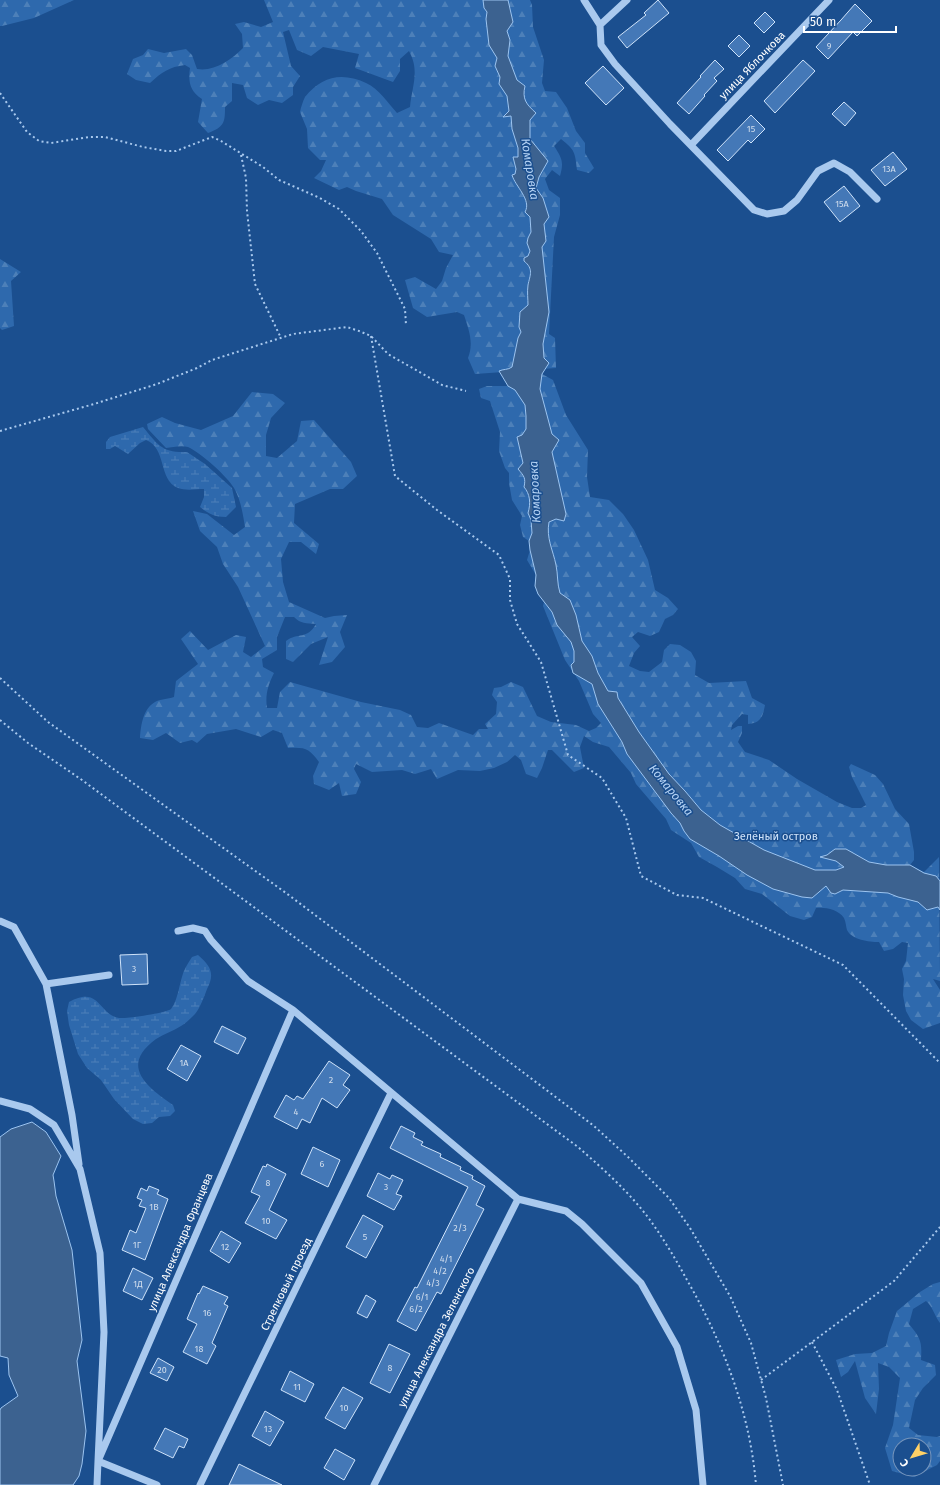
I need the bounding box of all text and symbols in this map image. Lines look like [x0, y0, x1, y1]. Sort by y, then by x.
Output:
scale bar [804, 8, 896, 34]
text: 50 m [810, 15, 836, 29]
street label: улица Яблочкова [717, 29, 788, 102]
house number: 9 [827, 41, 832, 51]
house number: 15 [747, 124, 756, 134]
water label: Комаровка [518, 137, 542, 201]
house number: 13А [882, 164, 897, 174]
house number: 15А [835, 199, 850, 209]
water label: Комаровка [526, 460, 544, 523]
water label: Комаровка [646, 761, 696, 819]
park label: Зелёный остров [734, 830, 818, 843]
house number: 3 [132, 964, 136, 974]
house number: 1А [179, 1058, 189, 1068]
house number: 2 [329, 1075, 333, 1085]
house number: 4 [294, 1107, 299, 1117]
house number: 6 [320, 1159, 325, 1169]
street label: улица Александра Францева [145, 1171, 216, 1313]
house number: 8 [266, 1178, 271, 1188]
house number: 3 [384, 1182, 388, 1192]
house number: 1В [149, 1202, 159, 1212]
house number: 10 [262, 1216, 270, 1226]
house number: 2/3 [453, 1223, 467, 1233]
house number: 5 [363, 1232, 368, 1242]
street label: Стрелковый проезд [258, 1236, 315, 1333]
house number: 1Г [133, 1240, 142, 1250]
house number: 12 [221, 1242, 229, 1252]
house number: 4/1 [440, 1254, 452, 1264]
street label: улица Александра Зеленского [395, 1265, 478, 1409]
house number: 4/2 [433, 1266, 447, 1276]
house number: 4/3 [426, 1278, 440, 1288]
house number: 1Д [133, 1279, 143, 1289]
house number: 6/1 [416, 1292, 428, 1302]
house number: 6/2 [409, 1304, 423, 1314]
house number: 16 [203, 1308, 212, 1318]
house number: 18 [195, 1344, 203, 1354]
house number: 8 [388, 1363, 393, 1373]
house number: 20 [157, 1365, 167, 1375]
house number: 11 [293, 1382, 301, 1392]
house number: 10 [340, 1403, 348, 1413]
house number: 13 [264, 1424, 272, 1434]
north arrow [892, 1437, 932, 1477]
text: С [897, 1456, 912, 1469]

